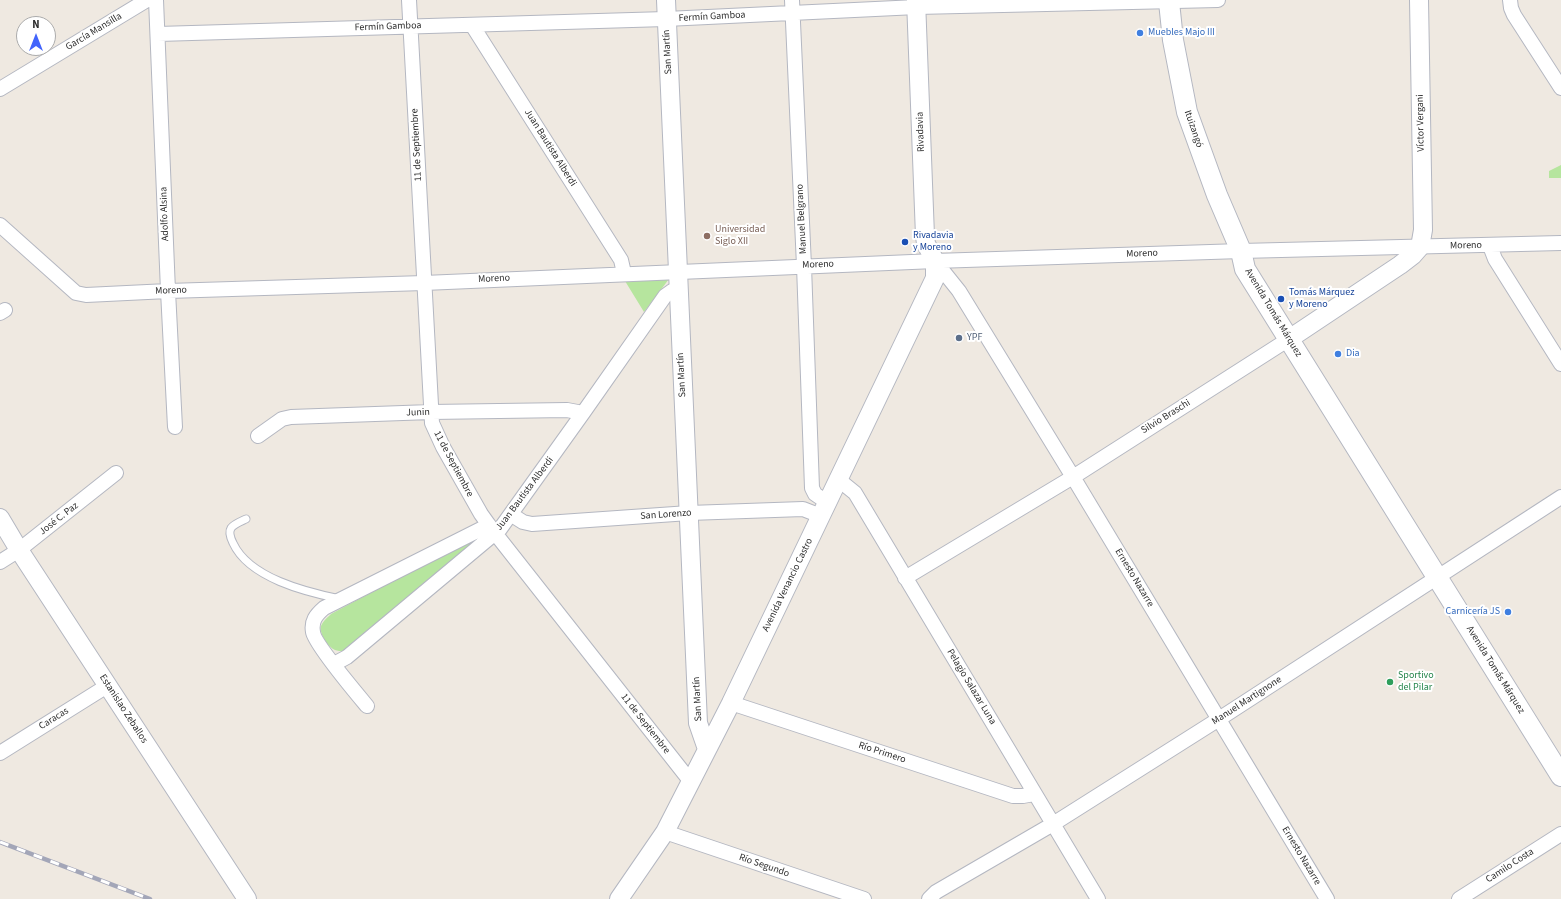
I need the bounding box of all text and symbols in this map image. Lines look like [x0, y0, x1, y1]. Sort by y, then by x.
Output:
street label: Fermín Gamboa [678, 9, 746, 25]
street label: García Mansilla [64, 11, 124, 53]
north arrow [16, 16, 56, 56]
text: N [32, 17, 40, 32]
street label: Fermín Gamboa [354, 20, 422, 34]
place label: Muebles Majo III [1148, 27, 1215, 39]
marker: Muebles Majo III [1135, 28, 1145, 38]
street label: San Martín [661, 29, 675, 75]
street label: Víctor Vergani [1414, 94, 1428, 152]
street label: Juan Bautista Alberdi [521, 107, 579, 189]
street label: 11 de Septiembre [409, 108, 425, 182]
street label: Ituizangó [1181, 109, 1205, 149]
street label: Rivadavia [914, 112, 928, 152]
street label: Manuel Belgrano [794, 184, 810, 254]
street label: Adolfo Alsina [158, 187, 172, 241]
place label: Universidad Siglo XII [715, 224, 765, 248]
place label: Rivadavia y Moreno [913, 230, 953, 254]
marker: Universidad Siglo XII [702, 231, 712, 241]
marker: Rivadavia y Moreno [900, 237, 910, 247]
street label: Moreno [1450, 240, 1482, 252]
street label: Moreno [1126, 247, 1158, 261]
street label: Moreno [802, 258, 834, 272]
street label: Avenida Tomás Márquez [1242, 267, 1304, 359]
street label: Moreno [478, 272, 510, 286]
street label: Moreno [155, 284, 187, 298]
place label: Tomás Márquez y Moreno [1289, 287, 1355, 310]
marker: Tomás Márquez y Moreno [1276, 294, 1286, 304]
place label: YPF [967, 332, 982, 344]
marker: YPF [954, 333, 964, 343]
place label: Dia [1346, 348, 1360, 360]
marker: Dia [1333, 349, 1343, 359]
street label: San Martín [675, 352, 689, 398]
street label: Silvio Braschi [1139, 397, 1193, 437]
street label: Junin [406, 407, 430, 419]
street label: 11 de Septiembre [431, 429, 475, 499]
street label: Juan Bautista Alberdi [493, 455, 557, 533]
street label: José C. Paz [37, 500, 81, 538]
street label: San Lorenzo [640, 507, 692, 523]
street label: Avenida Venancio Castro [760, 536, 816, 634]
street label: Ernesto Nazarre [1112, 547, 1156, 609]
place label: Carnicería JS [1445, 606, 1500, 618]
marker: Carnicería JS [1503, 607, 1513, 617]
street label: Avenida Tomás Márquez [1463, 624, 1527, 716]
street label: Pelagio Salazar Luna [944, 647, 998, 727]
place label: Sportivo del Pilar [1398, 670, 1434, 694]
street label: Estanislao Zeballos [96, 672, 150, 746]
street label: Manuel Martignone [1210, 674, 1284, 728]
street label: San Martín [691, 676, 705, 722]
marker: Sportivo del Pilar [1385, 677, 1395, 687]
street label: 11 de Septiembre [618, 692, 672, 756]
street label: Caracas [37, 705, 71, 733]
street label: Río Primero [857, 740, 907, 766]
street label: Ernesto Nazarre [1279, 825, 1323, 887]
street label: Camilo Costa [1484, 846, 1536, 886]
street label: Río Segundo [737, 852, 791, 880]

